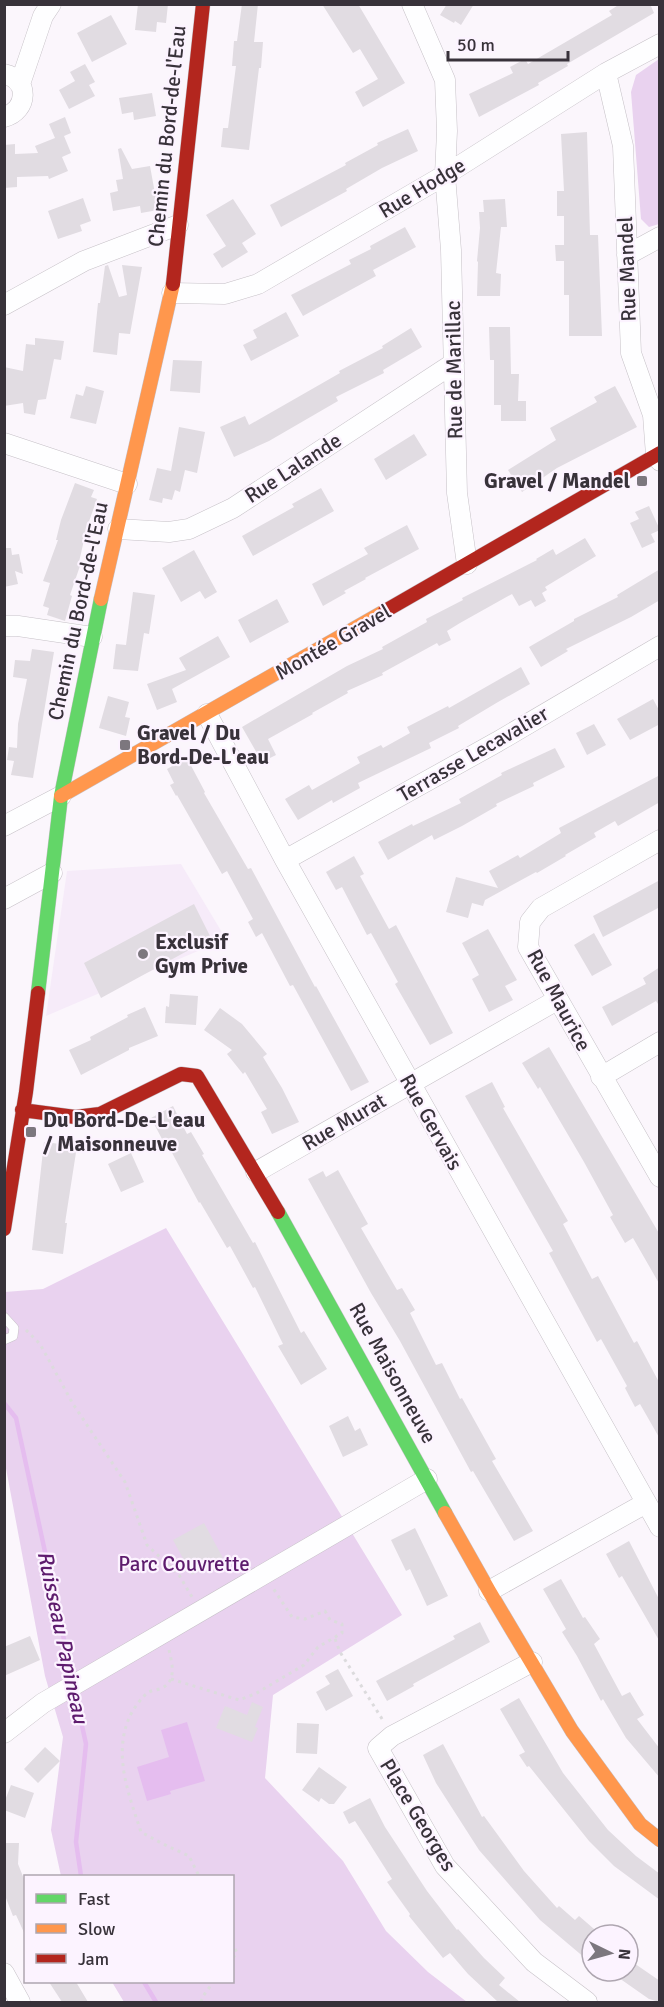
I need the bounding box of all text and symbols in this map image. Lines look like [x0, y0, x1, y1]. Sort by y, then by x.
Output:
street label: Chemin du Bord-de-l'Eau [142, 24, 192, 248]
scale bar [448, 24, 568, 62]
text: 50 m [457, 34, 495, 56]
street label: Rue Hodge [374, 152, 470, 224]
street label: Rue Mandel [612, 216, 642, 322]
street label: Rue de Marillac [440, 300, 468, 440]
street label: Rue Lalande [240, 427, 346, 509]
place label: Gravel / Mandel [484, 468, 630, 494]
marker: Gravel / Mandel [635, 474, 649, 488]
street label: Chemin du Bord-de-l'Eau [42, 499, 114, 723]
street label: Montée Gravel [270, 598, 396, 686]
street label: Terrasse Lecavalier [393, 700, 553, 808]
place label: Gravel / Du Bord-De-L'eau [137, 720, 269, 770]
marker: Gravel / Du Bord-De-L'eau [118, 738, 132, 752]
place label: Exclusif Gym Prive [155, 929, 248, 979]
street label: Rue Maurice [521, 945, 597, 1055]
marker: Exclusif Gym Prive [136, 947, 150, 961]
street label: Rue Gervais [394, 1069, 468, 1175]
street label: Rue Murat [297, 1088, 391, 1156]
place label: Du Bord-De-L'eau / Maisonneuve [43, 1107, 205, 1157]
marker: Du Bord-De-L'eau / Maisonneuve [24, 1125, 38, 1139]
street label: Rue Maisonneuve [344, 1298, 442, 1448]
water label: Ruisseau Papineau [32, 1548, 95, 1728]
park label: Parc Couvrette [118, 1551, 250, 1577]
street label: Place Georges [374, 1754, 462, 1876]
legend [24, 1875, 234, 1983]
text: Fast [78, 1888, 110, 1910]
text: Slow [78, 1918, 115, 1940]
north arrow [580, 1923, 640, 1983]
text: Jam [78, 1948, 109, 1970]
text: N [613, 1948, 634, 1961]

